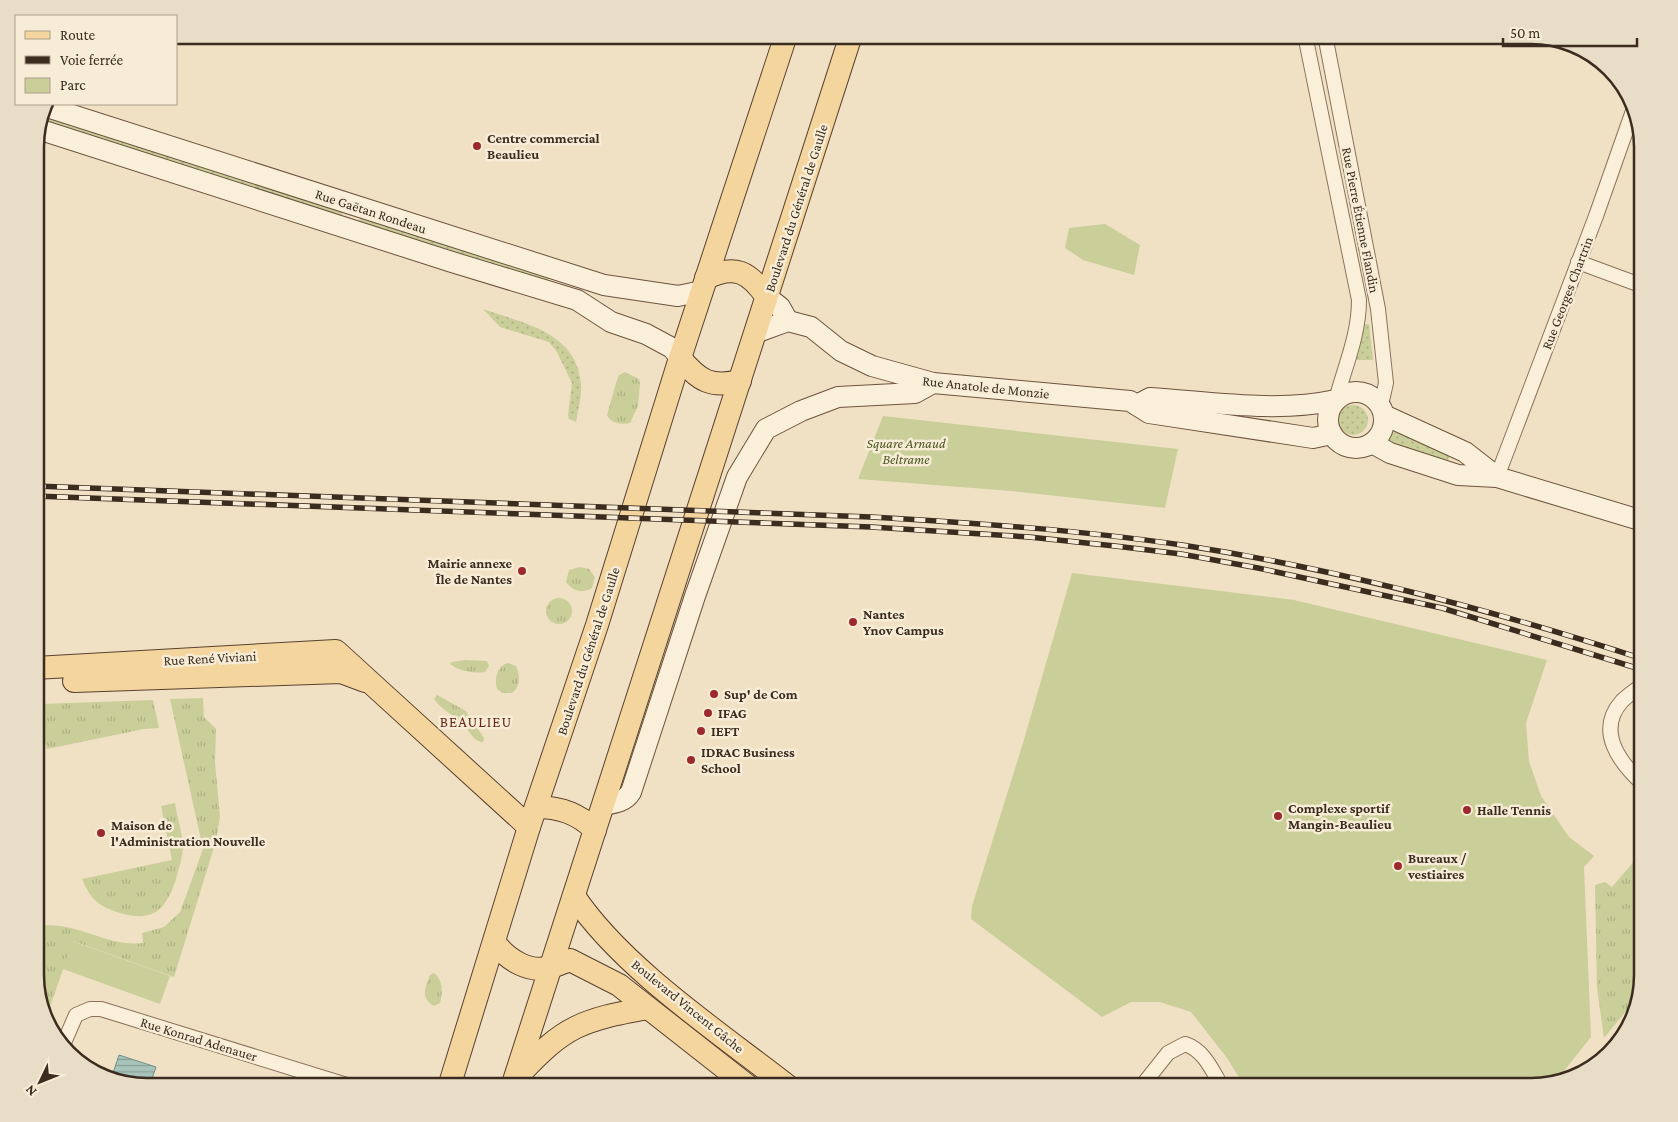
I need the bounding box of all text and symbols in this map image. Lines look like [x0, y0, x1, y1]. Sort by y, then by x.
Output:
legend [15, 15, 178, 105]
scale bar [1503, 15, 1637, 47]
text: 50 m [1510, 25, 1540, 41]
text: Route [60, 27, 95, 43]
text: Voie ferrée [60, 52, 124, 68]
text: Parc [60, 77, 86, 93]
street label: Boulevard du Général de Gaulle [761, 122, 831, 294]
place label: Centre commercial Beaulieu [487, 130, 600, 162]
marker: Centre commercial Beaulieu [471, 140, 483, 152]
street label: Rue Pierre Étienne Flandin [1339, 146, 1383, 295]
street label: Rue Gaëtan Rondeau [313, 185, 429, 237]
street label: Rue Georges Chartrin [1538, 234, 1596, 352]
street label: Rue Anatole de Monzie [922, 372, 1050, 402]
park label: Square Arnaud Beltrame [866, 435, 946, 467]
place label: Mairie annexe Île de Nantes [428, 555, 512, 587]
marker: Mairie annexe Île de Nantes [516, 565, 528, 577]
street label: Boulevard du Général de Gaulle [553, 565, 623, 737]
place label: Nantes Ynov Campus [863, 606, 944, 638]
marker: Nantes Ynov Campus [847, 616, 859, 628]
street label: Rue René Viviani [163, 648, 257, 668]
place label: Sup' de Com [724, 686, 798, 702]
marker: Sup' de Com [708, 688, 720, 700]
place label: IFAG [718, 705, 747, 721]
marker: IFAG [702, 707, 714, 719]
district label: BEAULIEU [440, 714, 512, 730]
place label: IEFT [711, 723, 740, 739]
marker: IEFT [695, 725, 707, 737]
place label: IDRAC Business School [701, 744, 795, 776]
marker: IDRAC Business School [685, 754, 697, 766]
place label: Complexe sportif Mangin-Beaulieu [1288, 800, 1392, 832]
place label: Halle Tennis [1477, 802, 1551, 818]
marker: Halle Tennis [1461, 804, 1473, 816]
marker: Complexe sportif Mangin-Beaulieu [1272, 810, 1284, 822]
place label: Maison de l'Administration Nouvelle [111, 817, 266, 849]
marker: Maison de l'Administration Nouvelle [95, 827, 107, 839]
place label: Bureaux / vestiaires [1407, 850, 1466, 882]
marker: Bureaux / vestiaires [1392, 860, 1404, 872]
street label: Boulevard Vincent Gâche [629, 956, 747, 1056]
street label: Rue Konrad Adenauer [139, 1014, 259, 1064]
north arrow [15, 1057, 65, 1107]
text: N [21, 1082, 40, 1100]

